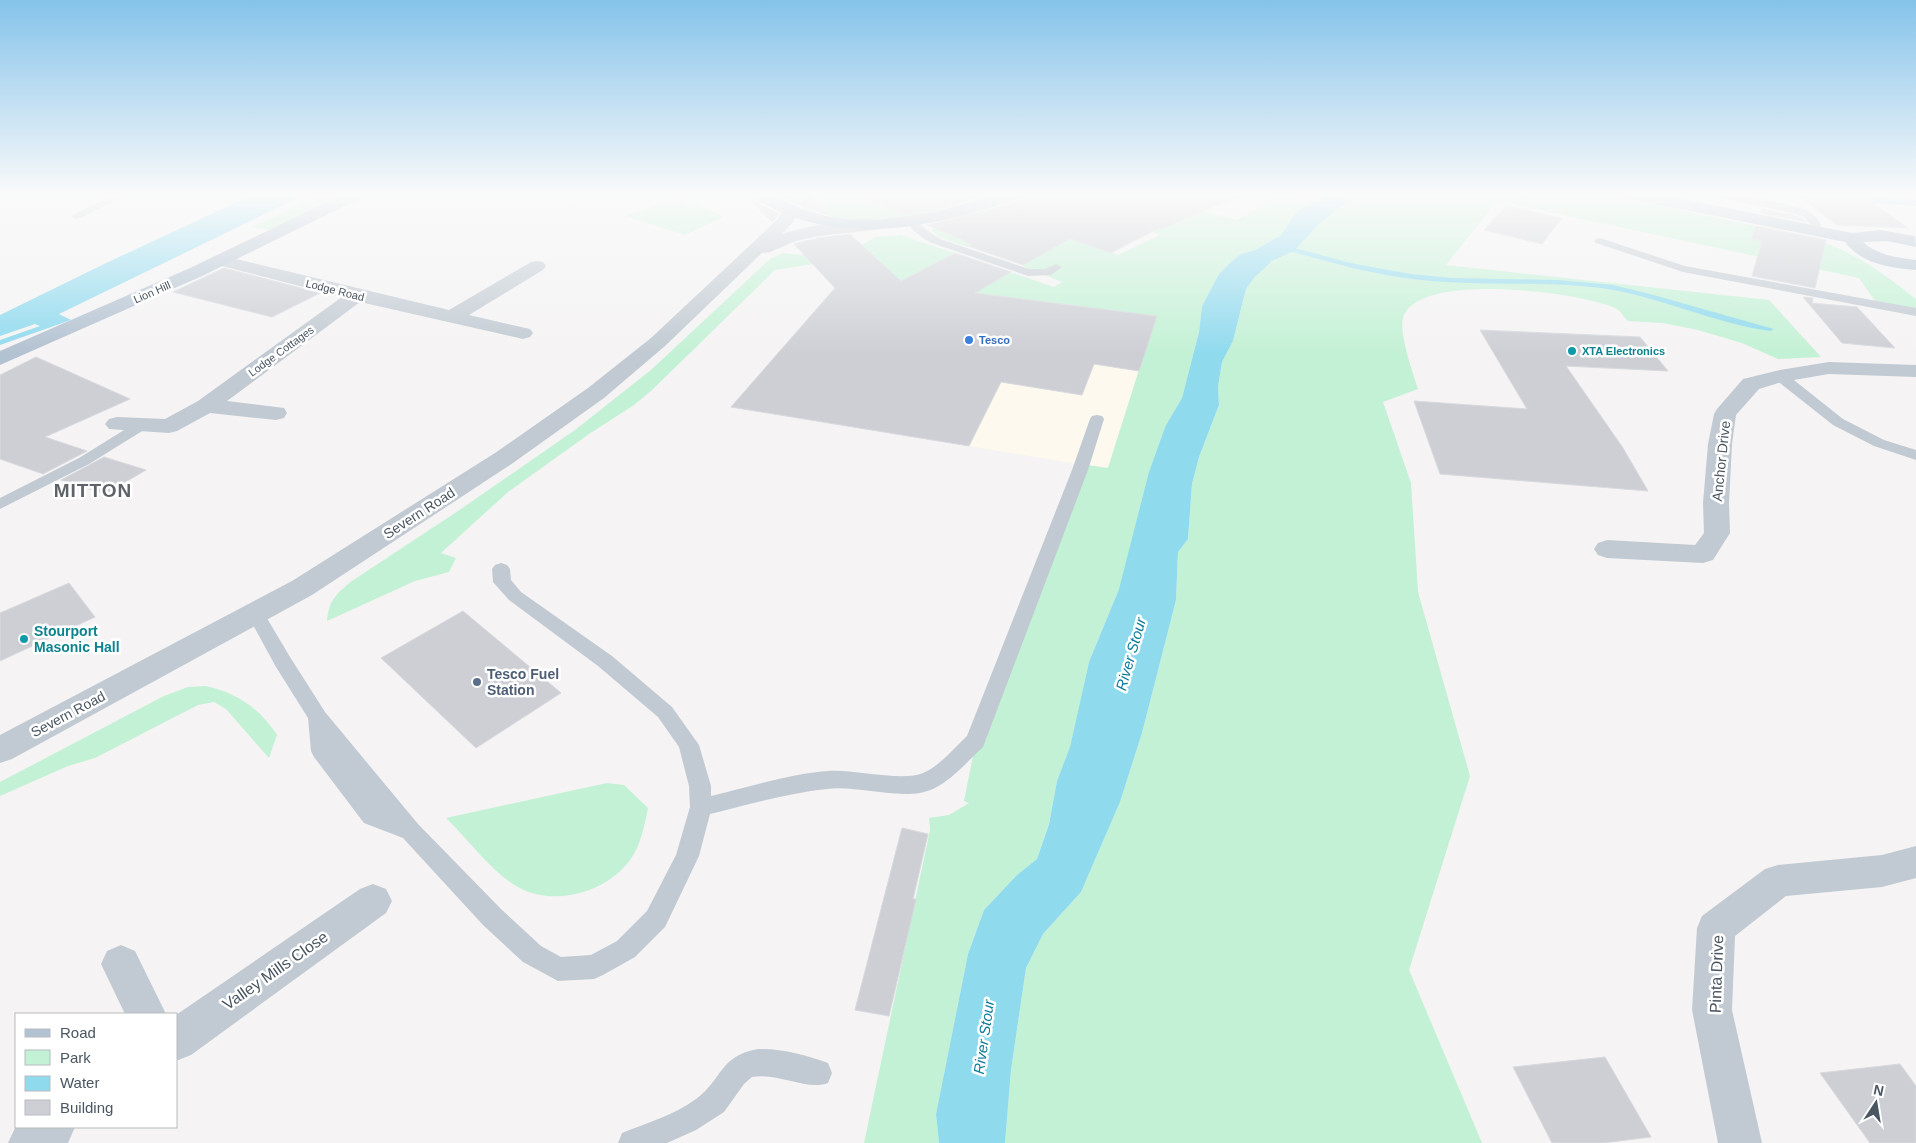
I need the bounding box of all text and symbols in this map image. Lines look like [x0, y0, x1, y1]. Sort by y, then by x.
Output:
street label: Lodge Road [304, 277, 366, 303]
street label: Lion Hill [132, 279, 172, 305]
street label: Lodge Cottages [246, 323, 316, 379]
marker: Tesco [963, 334, 975, 346]
place label: Tesco [979, 334, 1010, 346]
marker: XTA Electronics [1566, 345, 1578, 357]
place label: XTA Electronics [1582, 345, 1665, 357]
street label: Anchor Drive [1709, 420, 1733, 502]
district label: MITTON [54, 480, 132, 501]
street label: Severn Road [380, 484, 458, 542]
water label: River Stour [1112, 614, 1149, 692]
place label: Stourport Masonic Hall [34, 623, 120, 655]
marker: Stourport Masonic Hall [18, 633, 30, 645]
place label: Tesco Fuel Station [487, 666, 559, 698]
marker: Tesco Fuel Station [471, 676, 483, 688]
street label: Severn Road [28, 688, 108, 740]
street label: Valley Mills Close [220, 928, 331, 1013]
street label: Pinta Drive [1707, 935, 1726, 1013]
water label: River Stour [970, 998, 997, 1075]
legend [15, 1013, 178, 1128]
text: Road [60, 1024, 96, 1041]
text: Park [60, 1049, 91, 1066]
text: Water [60, 1074, 99, 1091]
north arrow [1851, 1078, 1901, 1128]
text: N [1872, 1081, 1885, 1099]
text: Building [60, 1099, 113, 1116]

